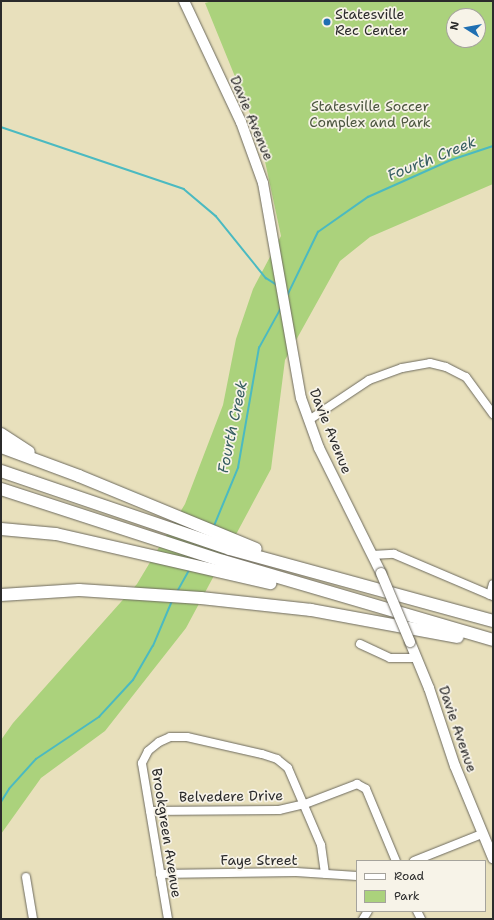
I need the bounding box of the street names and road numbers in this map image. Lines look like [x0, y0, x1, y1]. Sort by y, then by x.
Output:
street label: Davie Avenue [227, 73, 277, 163]
street label: Davie Avenue [306, 386, 356, 476]
street label: Davie Avenue [435, 684, 481, 774]
street label: Brookgreen Avenue [148, 767, 186, 899]
street label: Belvedere Drive [179, 787, 283, 805]
street label: Faye Street [220, 852, 298, 868]

